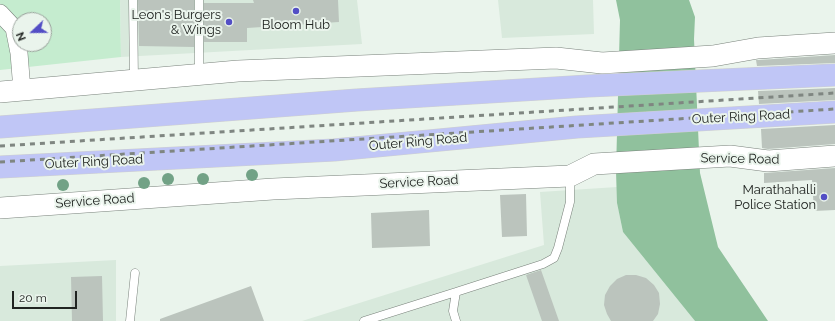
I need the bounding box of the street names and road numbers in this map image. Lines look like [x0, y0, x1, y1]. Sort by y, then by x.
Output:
street label: Outer Ring Road [691, 107, 791, 127]
street label: Outer Ring Road [368, 130, 468, 154]
street label: Service Road [700, 151, 780, 167]
street label: Outer Ring Road [44, 152, 144, 172]
street label: Service Road [379, 172, 459, 192]
street label: Service Road [55, 190, 135, 212]

